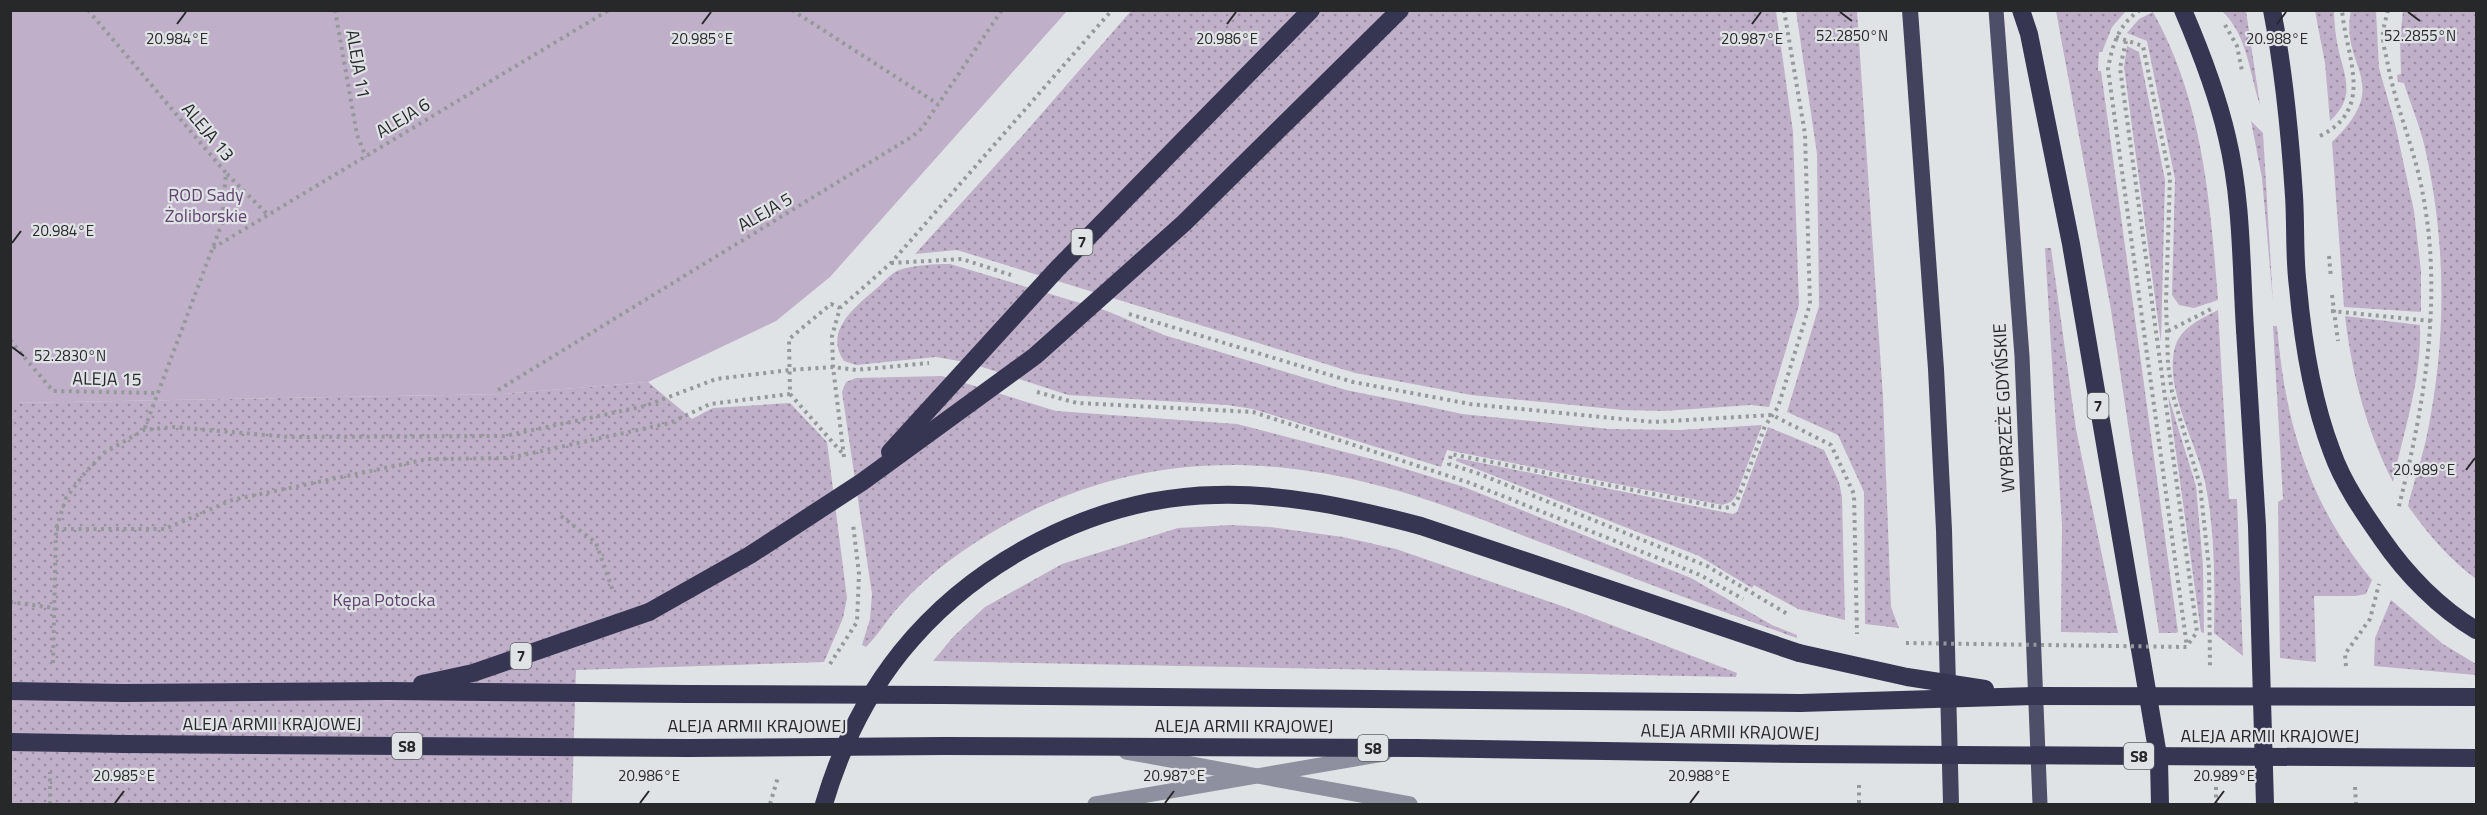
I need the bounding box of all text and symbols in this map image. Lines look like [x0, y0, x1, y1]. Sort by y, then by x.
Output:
text: 52.2850°N [1816, 24, 1888, 47]
text: 52.2855°N [2384, 24, 2456, 47]
text: 20.984°E [146, 27, 208, 50]
street label: ALEJA 11 [339, 27, 378, 100]
text: 20.985°E [671, 27, 733, 50]
text: 20.986°E [1196, 27, 1258, 50]
text: 20.987°E [1721, 27, 1783, 50]
text: 20.988°E [2246, 27, 2308, 50]
street label: ALEJA 6 [370, 91, 435, 144]
street label: ALEJA 13 [176, 96, 241, 167]
park label: ROD Sady Żoliborskie [165, 181, 247, 229]
street label: ALEJA 5 [732, 185, 797, 238]
text: 20.984°E [32, 219, 94, 242]
road number: 7 [1072, 229, 1092, 255]
street label: WYBRZEŻE GDYŃSKIE [1986, 323, 2021, 493]
text: 52.2830°N [34, 344, 106, 367]
street label: ALEJA 15 [72, 364, 142, 393]
road number: 7 [2088, 393, 2108, 419]
text: 20.989°E [2393, 458, 2455, 481]
park label: Kępa Potocka [333, 586, 435, 613]
road number: 7 [510, 643, 532, 669]
street label: ALEJA ARMII KRAJOWEJ [183, 710, 361, 737]
street label: ALEJA ARMII KRAJOWEJ [668, 712, 846, 739]
street label: ALEJA ARMII KRAJOWEJ [1155, 712, 1333, 739]
street label: ALEJA ARMII KRAJOWEJ [1640, 716, 1820, 747]
street label: ALEJA ARMII KRAJOWEJ [2181, 722, 2359, 749]
road number: S8 [392, 733, 422, 759]
road number: S8 [1358, 735, 1388, 761]
road number: S8 [2124, 743, 2154, 769]
text: 20.985°E [93, 764, 155, 787]
text: 20.986°E [618, 764, 680, 787]
text: 20.987°E [1143, 764, 1205, 787]
text: 20.988°E [1668, 764, 1730, 787]
text: 20.989°E [2193, 764, 2255, 787]

